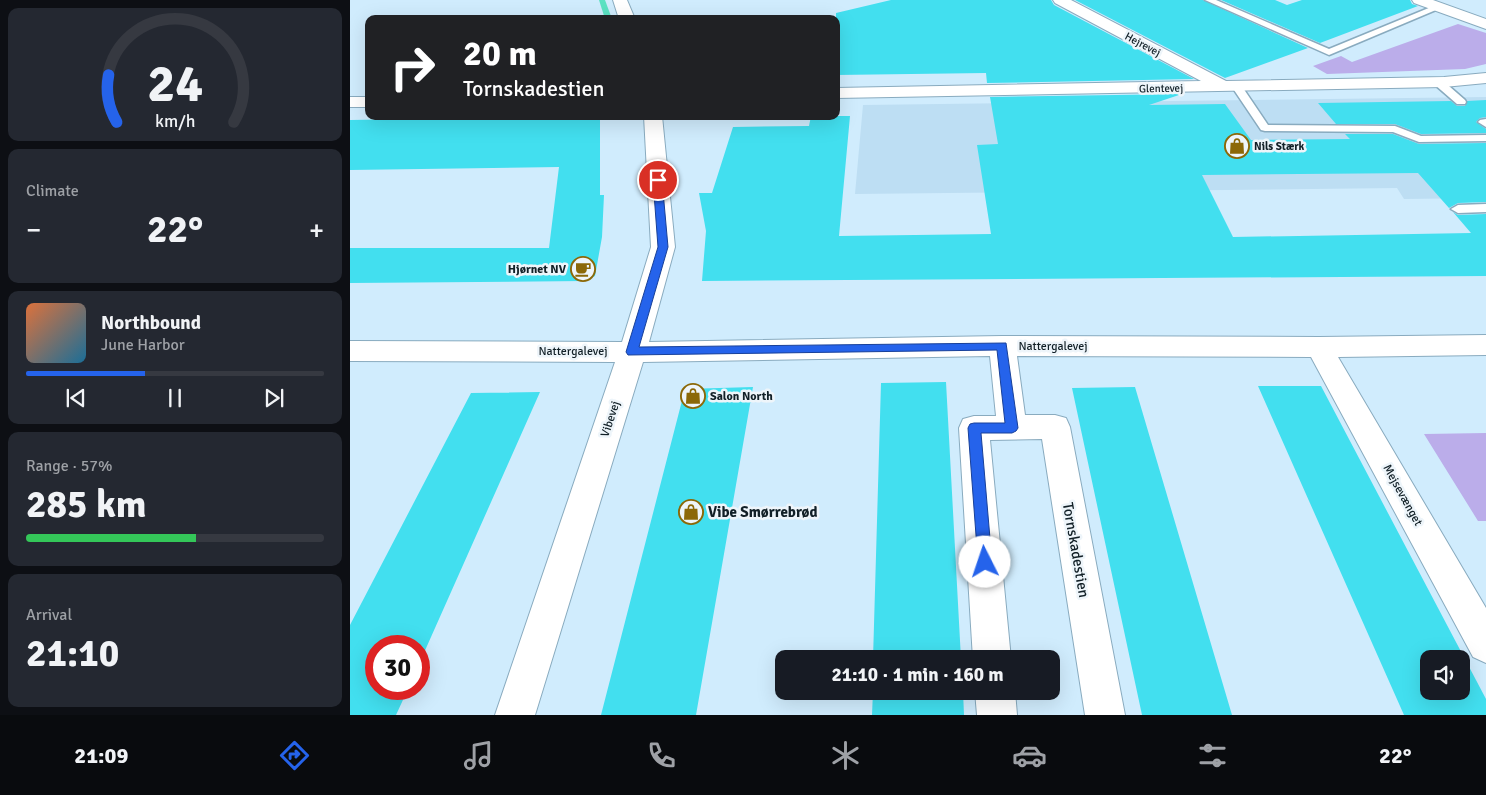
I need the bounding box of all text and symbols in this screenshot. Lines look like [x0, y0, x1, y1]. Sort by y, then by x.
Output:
street label: Hejrevej [1123, 30, 1163, 59]
text: 20 m [463, 32, 537, 75]
icon: right [380, 35, 445, 100]
text: 24 [147, 52, 203, 116]
text: Tornskadestien [463, 75, 604, 102]
street label: Glentevej [1139, 82, 1183, 95]
text: km/h [155, 110, 195, 132]
shop icon: Nils Stærk [1224, 133, 1250, 159]
place label: Nils Stærk [1254, 140, 1305, 153]
pin [637, 159, 679, 201]
icon: arrive [644, 166, 672, 194]
text: Climate [26, 181, 79, 201]
text: 22° [147, 206, 203, 253]
text: − [26, 213, 41, 247]
text: + [309, 213, 324, 247]
cafe icon: Hjørnet NV [570, 256, 596, 282]
place label: Hjørnet NV [508, 262, 567, 277]
text: Northbound [101, 311, 201, 335]
text: June Harbor [101, 335, 185, 355]
street label: Nattergalevej [1018, 339, 1088, 354]
street label: Nattergalevej [538, 344, 608, 359]
shop icon: Salon North [680, 383, 706, 409]
icon: previous [62, 384, 90, 412]
icon: pause [161, 384, 189, 412]
icon: next [260, 384, 288, 412]
place label: Salon North [710, 389, 773, 404]
street label: Vibevej [598, 399, 623, 439]
text: Range · 57% [26, 456, 112, 476]
street label: Mejsevænget [1380, 462, 1426, 529]
text: 285 km [26, 481, 147, 528]
shop icon: Vibe Smørrebrød [678, 499, 704, 525]
street label: Tornskadestien [1059, 501, 1093, 599]
place label: Vibe Smørrebrød [708, 503, 818, 521]
position arrow [958, 535, 1010, 587]
text: Arrival [26, 605, 72, 625]
text: 21:10 [26, 630, 119, 677]
speed limit sign: 30 [365, 635, 430, 700]
map controls [1420, 650, 1470, 700]
button: sound [1420, 650, 1470, 700]
text: 21:10 · 1 min · 160 m [831, 663, 1004, 687]
icon: directions [277, 738, 312, 773]
icon: music [461, 738, 496, 773]
icon: phone [644, 738, 679, 773]
icon: climate [828, 738, 863, 773]
icon: car [1012, 738, 1047, 773]
icon: filters [1195, 738, 1230, 773]
text: 21:09 [74, 742, 128, 769]
text: 22° [1379, 742, 1412, 769]

